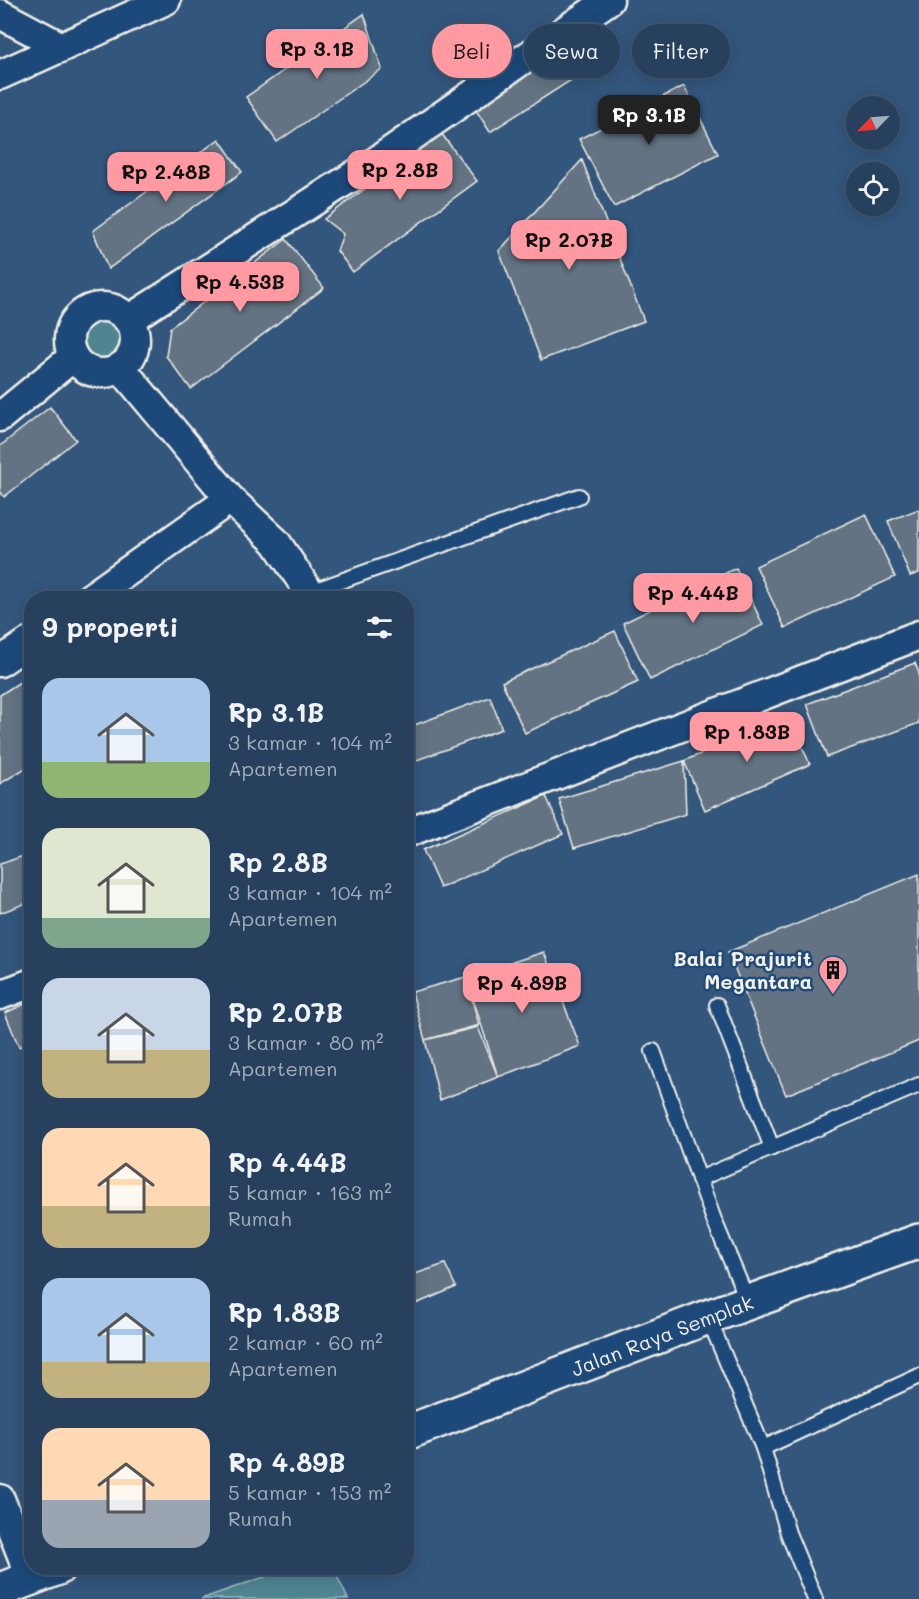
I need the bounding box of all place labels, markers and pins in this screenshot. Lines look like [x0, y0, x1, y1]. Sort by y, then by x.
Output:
pin: Rp 3.1B [262, 29, 372, 80]
pin: Rp 3.1B [594, 95, 704, 146]
pin: Rp 2.8B [345, 150, 455, 201]
pin: Rp 2.48B [104, 152, 228, 203]
pin: Rp 2.07B [507, 220, 631, 271]
pin: Rp 4.53B [178, 262, 302, 313]
pin: Rp 4.44B [631, 573, 755, 624]
pin: Rp 1.83B [685, 712, 809, 763]
place label: Balai Prajurit Megantara [673, 945, 812, 994]
building icon: Balai Prajurit Megantara [817, 954, 849, 996]
pin: Rp 4.89B [460, 963, 584, 1014]

